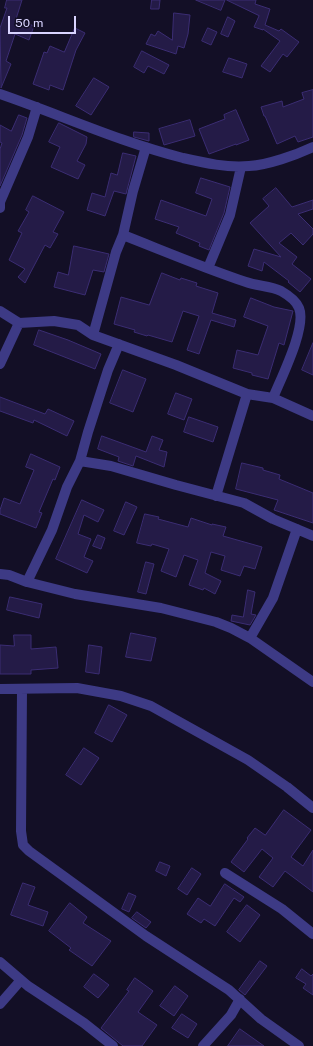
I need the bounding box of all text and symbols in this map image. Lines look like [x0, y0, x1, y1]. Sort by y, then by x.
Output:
scale bar [10, 8, 78, 34]
text: 50 m [15, 16, 43, 30]

